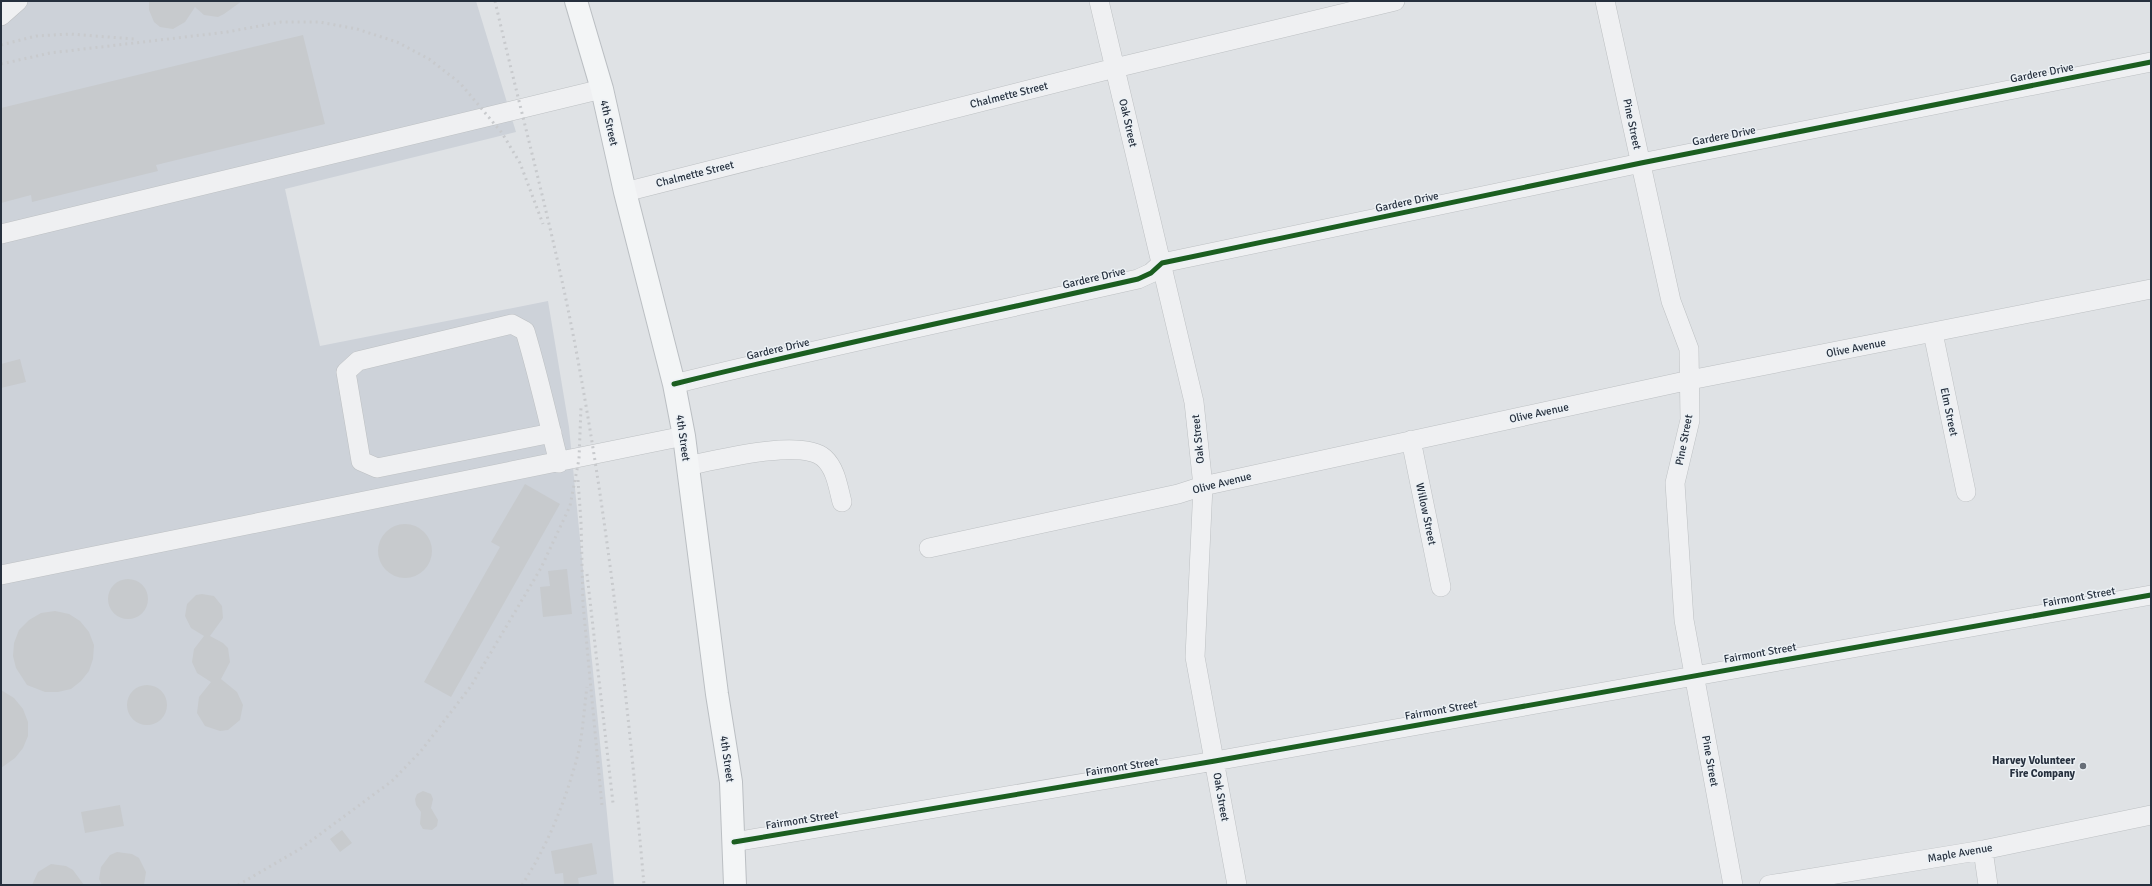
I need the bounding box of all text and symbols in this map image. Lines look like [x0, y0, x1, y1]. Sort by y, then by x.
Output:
street label: Gardere Drive [2009, 60, 2075, 86]
street label: Chalmette Street [969, 79, 1049, 111]
street label: Pine Street [1620, 97, 1644, 151]
street label: Oak Street [1116, 98, 1140, 149]
street label: 4th Street [597, 99, 621, 147]
street label: Gardere Drive [1691, 123, 1757, 149]
street label: Chalmette Street [655, 158, 735, 190]
street label: Gardere Drive [1374, 189, 1440, 215]
street label: Gardere Drive [1061, 264, 1127, 292]
street label: Gardere Drive [745, 335, 811, 363]
street label: Olive Avenue [1825, 336, 1887, 360]
street label: Elm Street [1938, 387, 1961, 438]
street label: Olive Avenue [1508, 400, 1570, 426]
street label: Pine Street [1673, 413, 1695, 467]
street label: 4th Street [673, 414, 693, 462]
street label: Oak Street [1189, 414, 1207, 464]
street label: Olive Avenue [1191, 469, 1253, 497]
street label: Willow Street [1413, 482, 1439, 546]
street label: Fairmont Street [2042, 584, 2116, 610]
street label: Fairmont Street [1723, 640, 1797, 666]
street label: Fairmont Street [1404, 697, 1478, 723]
street label: Pine Street [1699, 734, 1721, 788]
street label: 4th Street [717, 735, 737, 783]
place label: Harvey Volunteer Fire Company [1992, 754, 2076, 780]
street label: Fairmont Street [1085, 755, 1159, 779]
marker: Harvey Volunteer Fire Company [2078, 761, 2088, 771]
street label: Oak Street [1210, 772, 1232, 823]
street label: Fairmont Street [765, 808, 839, 832]
street label: Maple Avenue [1926, 841, 1994, 865]

